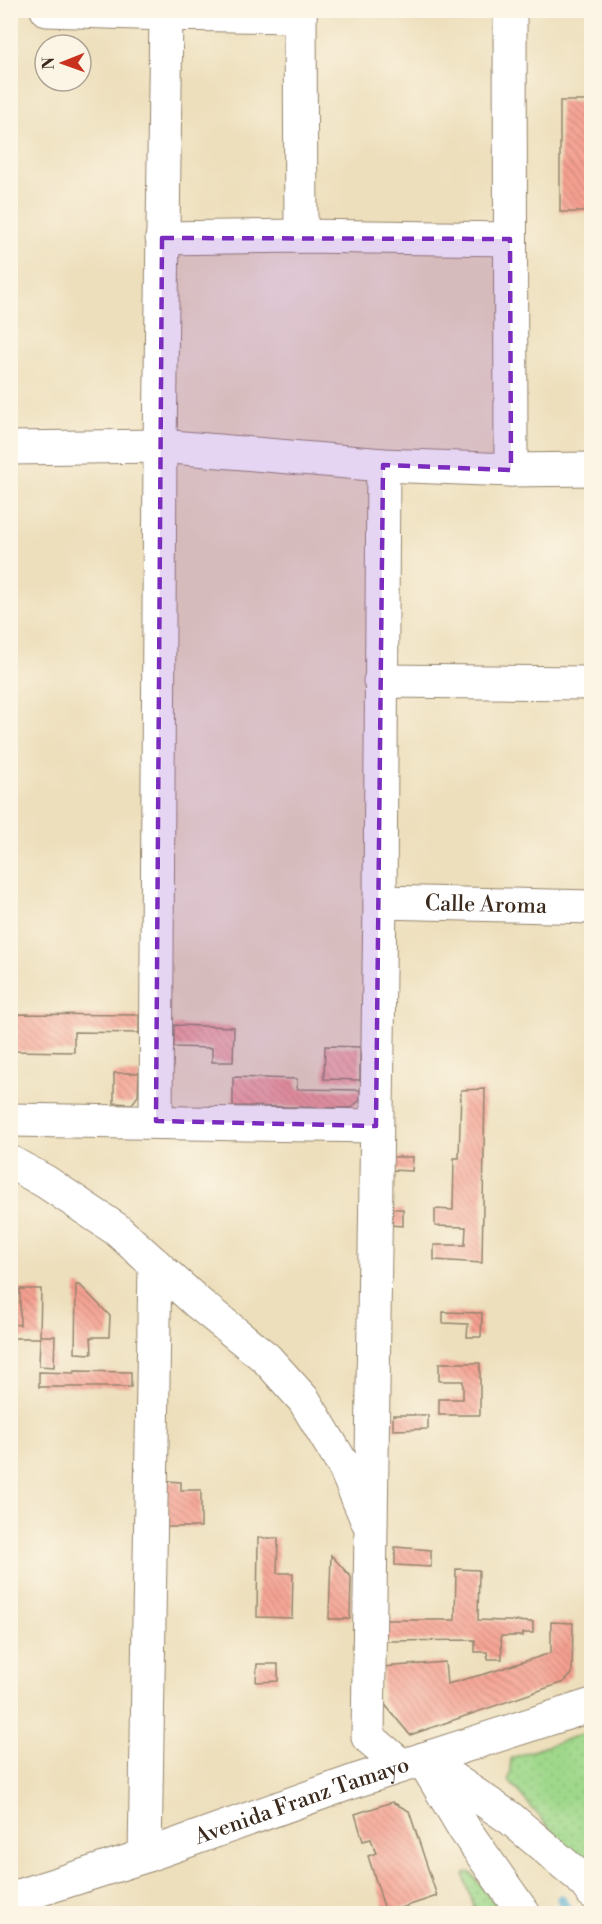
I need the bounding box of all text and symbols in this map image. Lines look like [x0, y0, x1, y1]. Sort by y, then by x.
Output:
north arrow [33, 33, 93, 93]
text: N [39, 56, 59, 70]
street label: Calle Aroma [425, 890, 548, 919]
street label: Avenida Franz Tamayo [190, 1751, 413, 1851]

